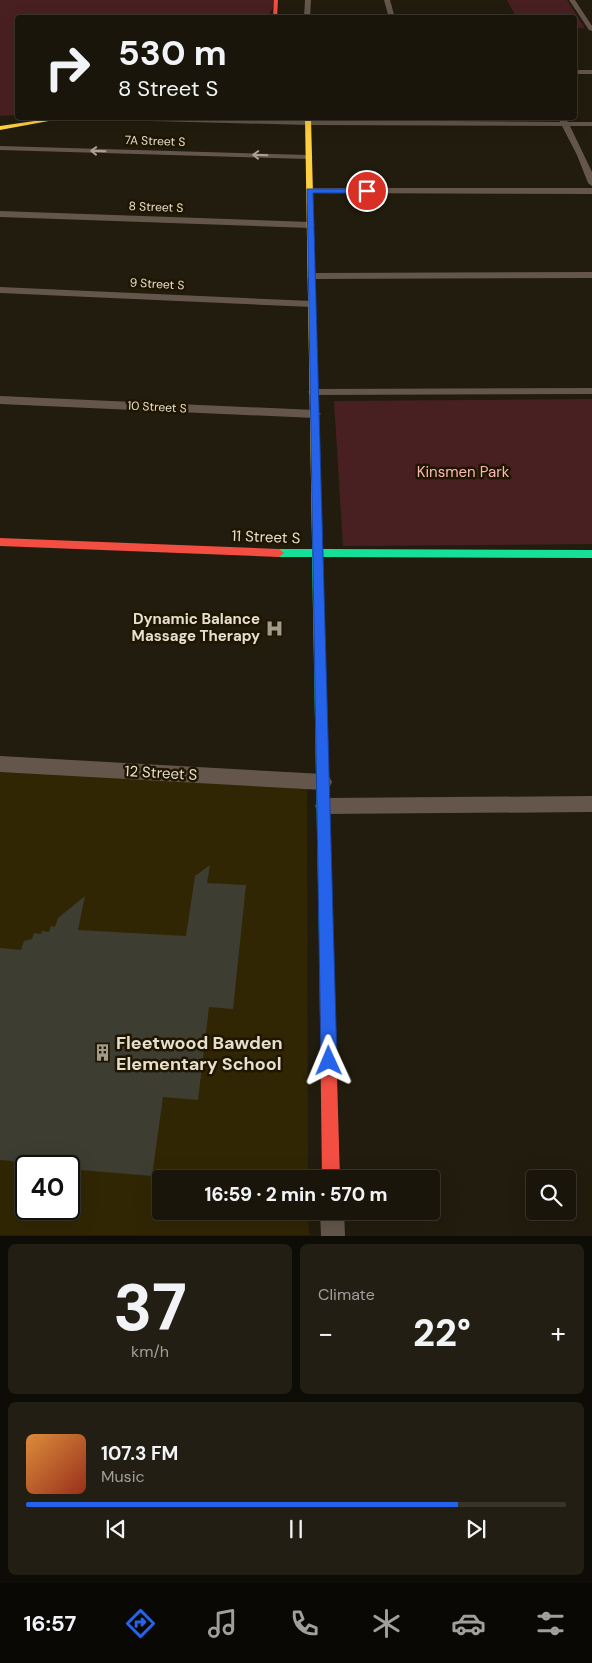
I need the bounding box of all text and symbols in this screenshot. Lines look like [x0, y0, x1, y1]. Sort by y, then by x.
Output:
text: 530 m [118, 30, 227, 76]
icon: right [35, 35, 100, 100]
text: 8 Street S [118, 74, 218, 103]
street label: 7A Street S [124, 132, 186, 150]
one-way arrow [90, 146, 106, 156]
one-way arrow [252, 150, 268, 160]
pin [346, 170, 388, 212]
icon: arrive [353, 177, 381, 205]
street label: 8 Street S [128, 198, 184, 216]
street label: 9 Street S [129, 275, 185, 293]
street label: 10 Street S [127, 397, 187, 417]
park label: Kinsmen Park [417, 462, 510, 482]
street label: 11 Street S [231, 526, 301, 548]
place label: Dynamic Balance Massage Therapy [132, 609, 260, 646]
hospital icon: Dynamic Balance Massage Therapy [264, 618, 284, 638]
street label: 12 Street S [124, 761, 198, 785]
place label: Fleetwood Bawden Elementary School [116, 1031, 283, 1076]
position arrow [302, 1034, 354, 1086]
building icon: Fleetwood Bawden Elementary School [92, 1043, 112, 1063]
speed limit sign: 40 [15, 1155, 80, 1220]
map controls [526, 1170, 576, 1220]
button: search [526, 1170, 576, 1220]
text: 16:59 · 2 min · 570 m [205, 1182, 387, 1207]
text: 37 [113, 1266, 187, 1350]
text: Climate [318, 1284, 375, 1305]
text: 22° [413, 1308, 471, 1358]
text: − [318, 1315, 333, 1352]
text: + [551, 1315, 566, 1352]
text: km/h [131, 1341, 169, 1362]
text: 107.3 FM [101, 1441, 178, 1466]
text: Music [101, 1466, 145, 1487]
icon: previous [102, 1515, 130, 1543]
icon: pause [282, 1515, 310, 1543]
icon: next [462, 1515, 490, 1543]
icon: directions [123, 1606, 158, 1641]
icon: music [205, 1606, 240, 1641]
icon: phone [287, 1606, 322, 1641]
icon: climate [369, 1606, 404, 1641]
icon: car [451, 1606, 486, 1641]
icon: filters [533, 1606, 568, 1641]
text: 16:57 [24, 1609, 76, 1638]

